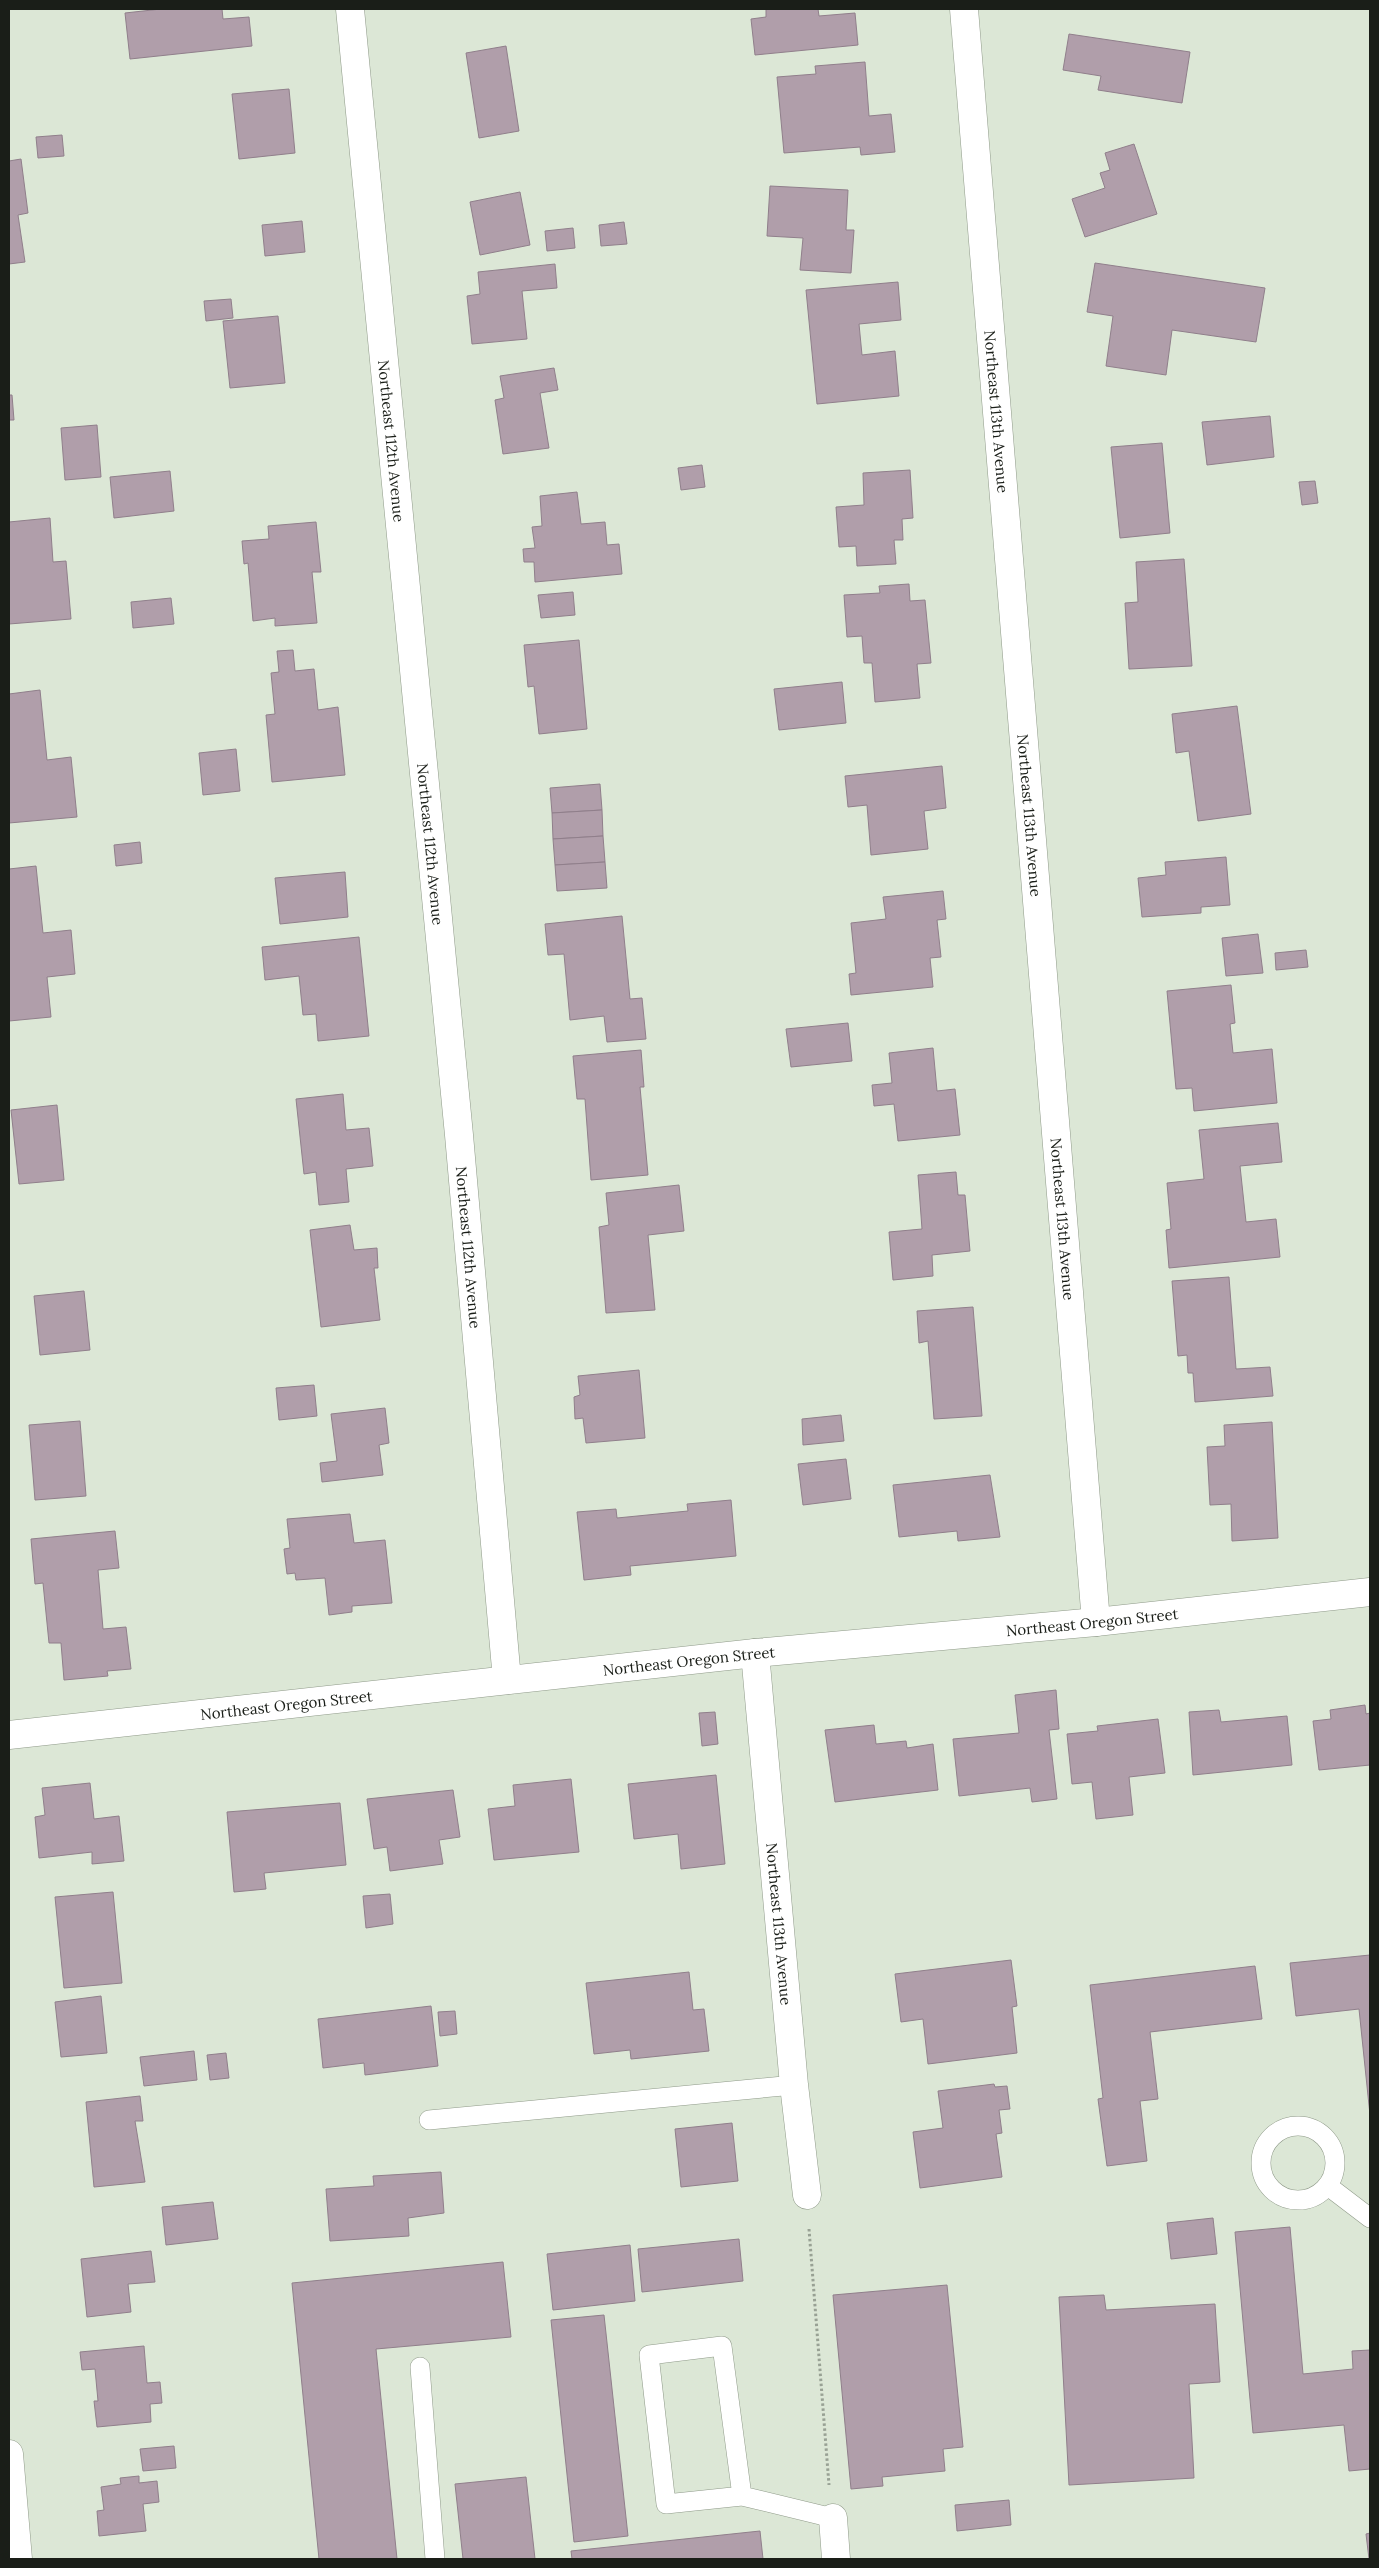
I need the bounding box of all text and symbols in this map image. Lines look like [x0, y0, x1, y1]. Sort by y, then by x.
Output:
street label: Northeast 113th Avenue [981, 330, 1013, 494]
street label: Northeast 112th Avenue [375, 359, 409, 523]
street label: Northeast 113th Avenue [1014, 733, 1046, 897]
street label: Northeast 112th Avenue [414, 762, 448, 926]
street label: Northeast 113th Avenue [1047, 1137, 1079, 1301]
street label: Northeast 112th Avenue [452, 1165, 485, 1329]
street label: Northeast Oregon Street [1005, 1604, 1179, 1640]
street label: Northeast Oregon Street [602, 1642, 776, 1679]
street label: Northeast Oregon Street [199, 1686, 374, 1723]
street label: Northeast 113th Avenue [763, 1842, 796, 2006]

